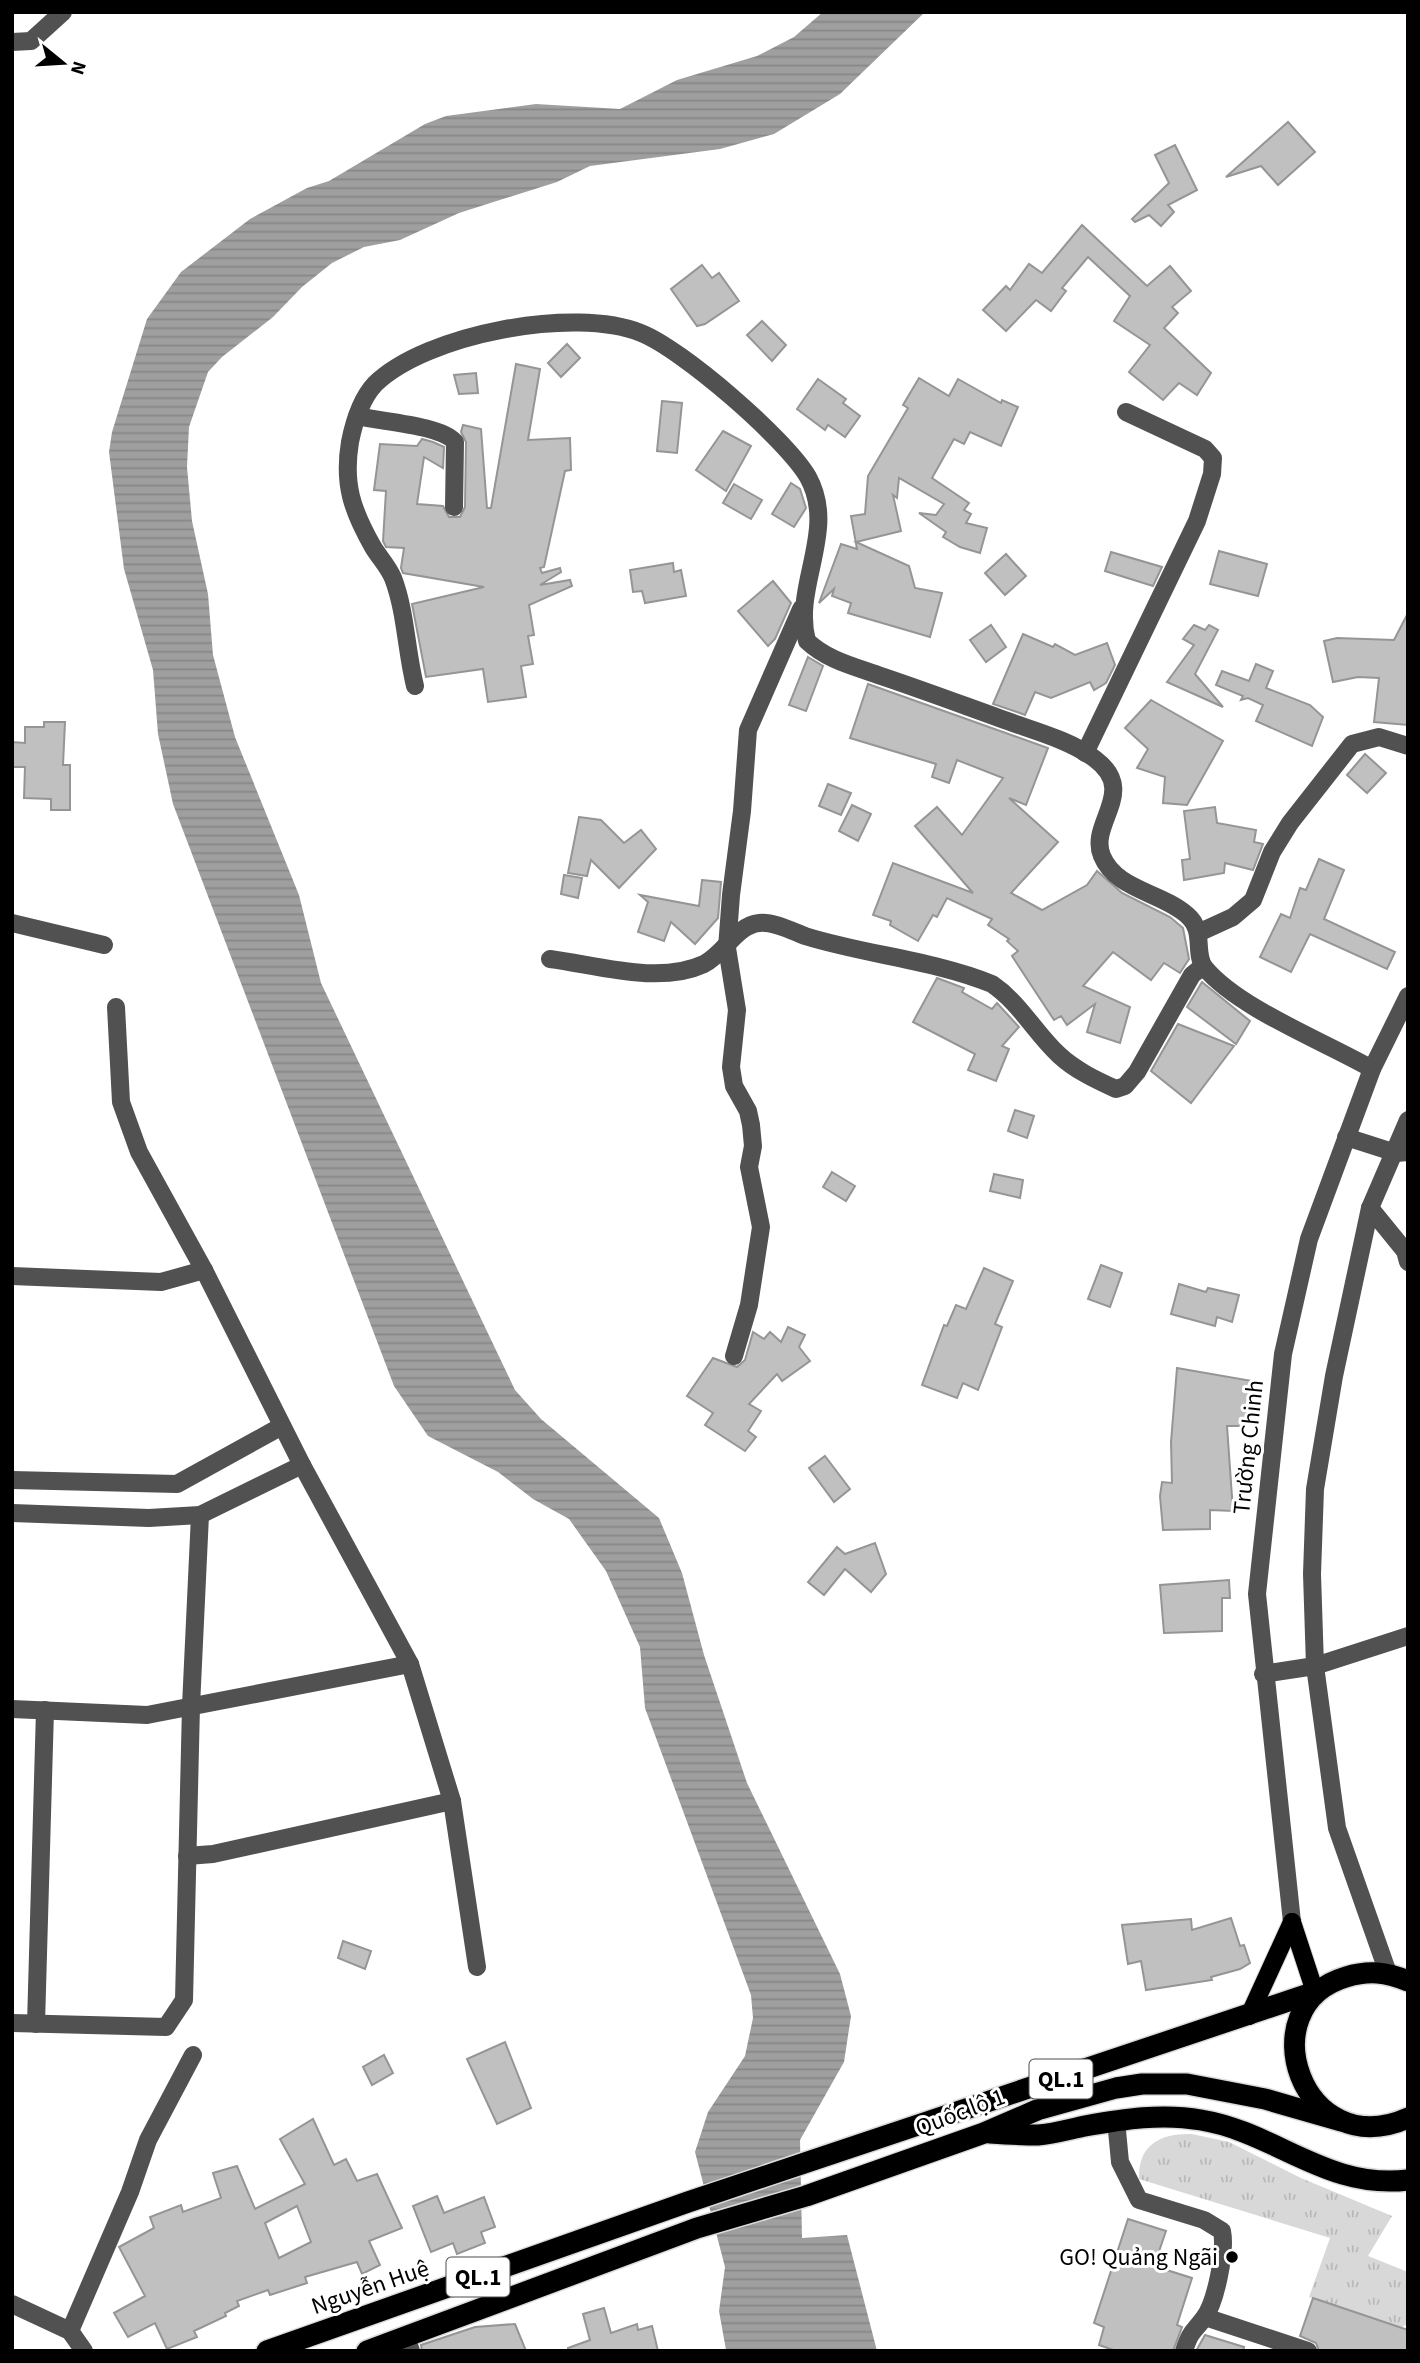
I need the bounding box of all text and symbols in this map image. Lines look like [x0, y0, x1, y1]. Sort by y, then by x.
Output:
north arrow [28, 28, 98, 98]
text: N [63, 58, 93, 78]
street label: Trường Chinh [1224, 1378, 1273, 1516]
road number: QL.1 [1030, 2060, 1092, 2098]
street label: Quốc lộ 1 [910, 2079, 1010, 2146]
place label: GO! Quảng Ngãi [1059, 2240, 1218, 2275]
marker: GO! Quảng Ngãi [1224, 2249, 1240, 2265]
street label: Nguyễn Huệ [307, 2251, 434, 2324]
road number: QL.1 [447, 2258, 510, 2296]

